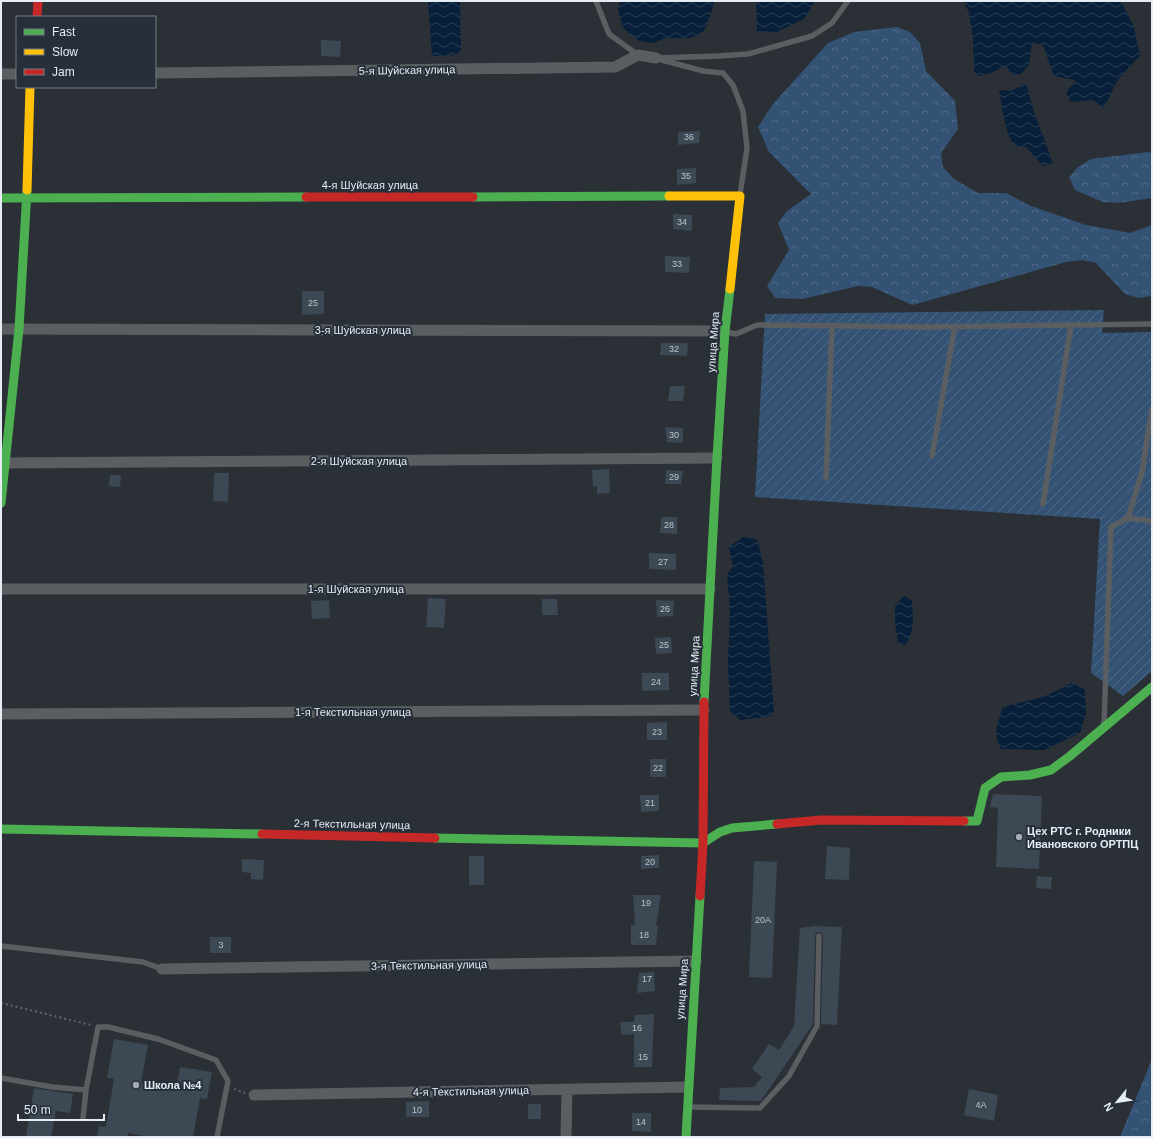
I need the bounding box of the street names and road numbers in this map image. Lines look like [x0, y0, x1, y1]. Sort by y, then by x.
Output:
street label: 5-я Шуйская улица [359, 63, 456, 77]
street label: 4-я Шуйская улица [322, 179, 419, 191]
street label: улица Мира [705, 310, 721, 373]
street label: 3-я Шуйская улица [315, 324, 412, 336]
street label: 2-я Шуйская улица [311, 455, 408, 467]
street label: 1-я Шуйская улица [308, 583, 405, 595]
street label: улица Мира [686, 634, 702, 697]
street label: 1-я Текстильная улица [295, 706, 412, 718]
street label: 2-я Текстильная улица [294, 817, 411, 831]
street label: улица Мира [674, 957, 690, 1020]
street label: 3-я Текстильная улица [371, 958, 488, 972]
street label: 4-я Текстильная улица [413, 1084, 530, 1098]

